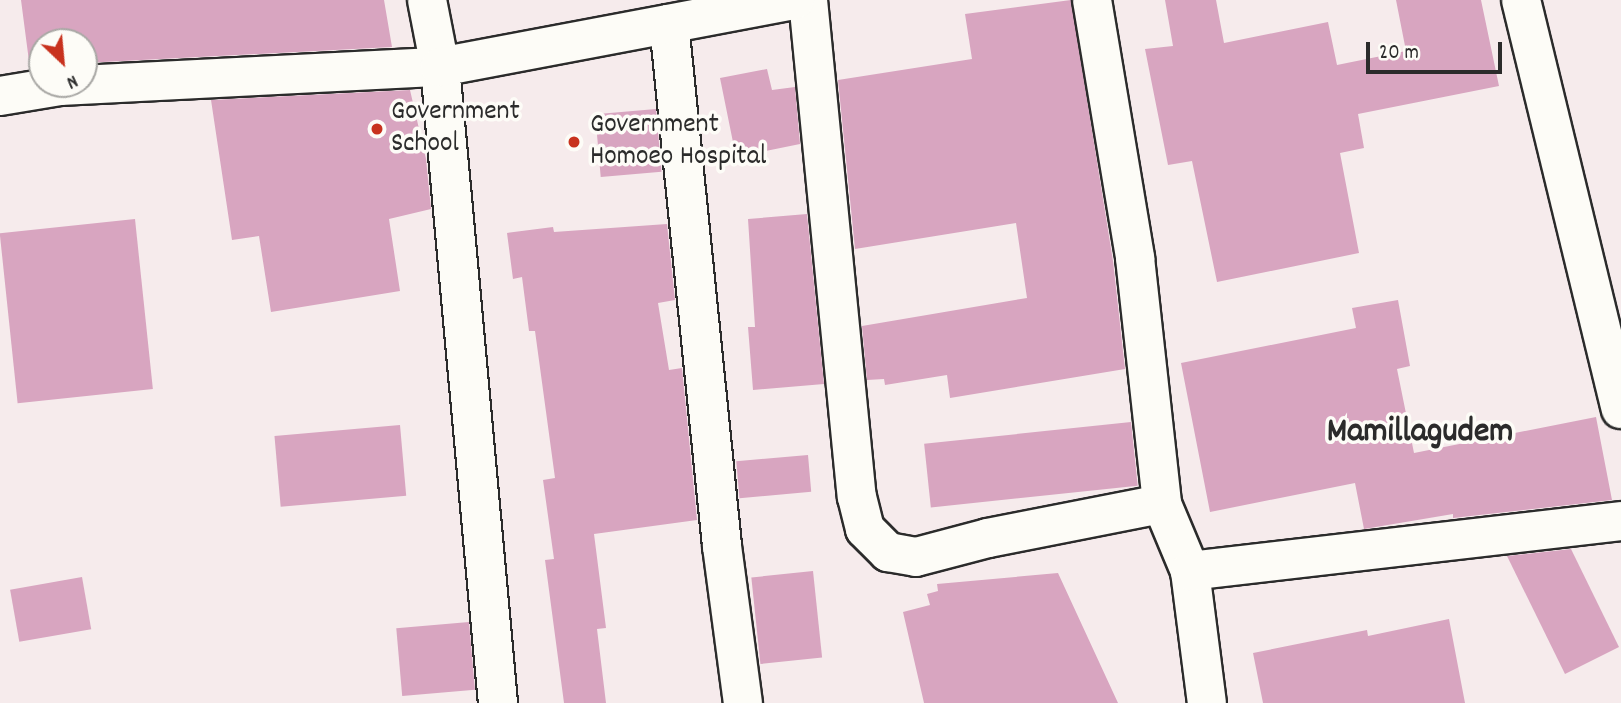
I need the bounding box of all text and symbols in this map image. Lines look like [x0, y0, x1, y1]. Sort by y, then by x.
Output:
north arrow [28, 28, 98, 98]
scale bar [1369, 28, 1506, 72]
text: 20 m [1379, 39, 1419, 69]
text: N [61, 66, 82, 95]
place label: Government School [391, 96, 520, 162]
place label: Government Homoeo Hospital [590, 109, 766, 175]
marker: Government School [369, 121, 385, 137]
marker: Government Homoeo Hospital [564, 132, 584, 152]
district label: Mamillagudem [1327, 412, 1513, 454]

